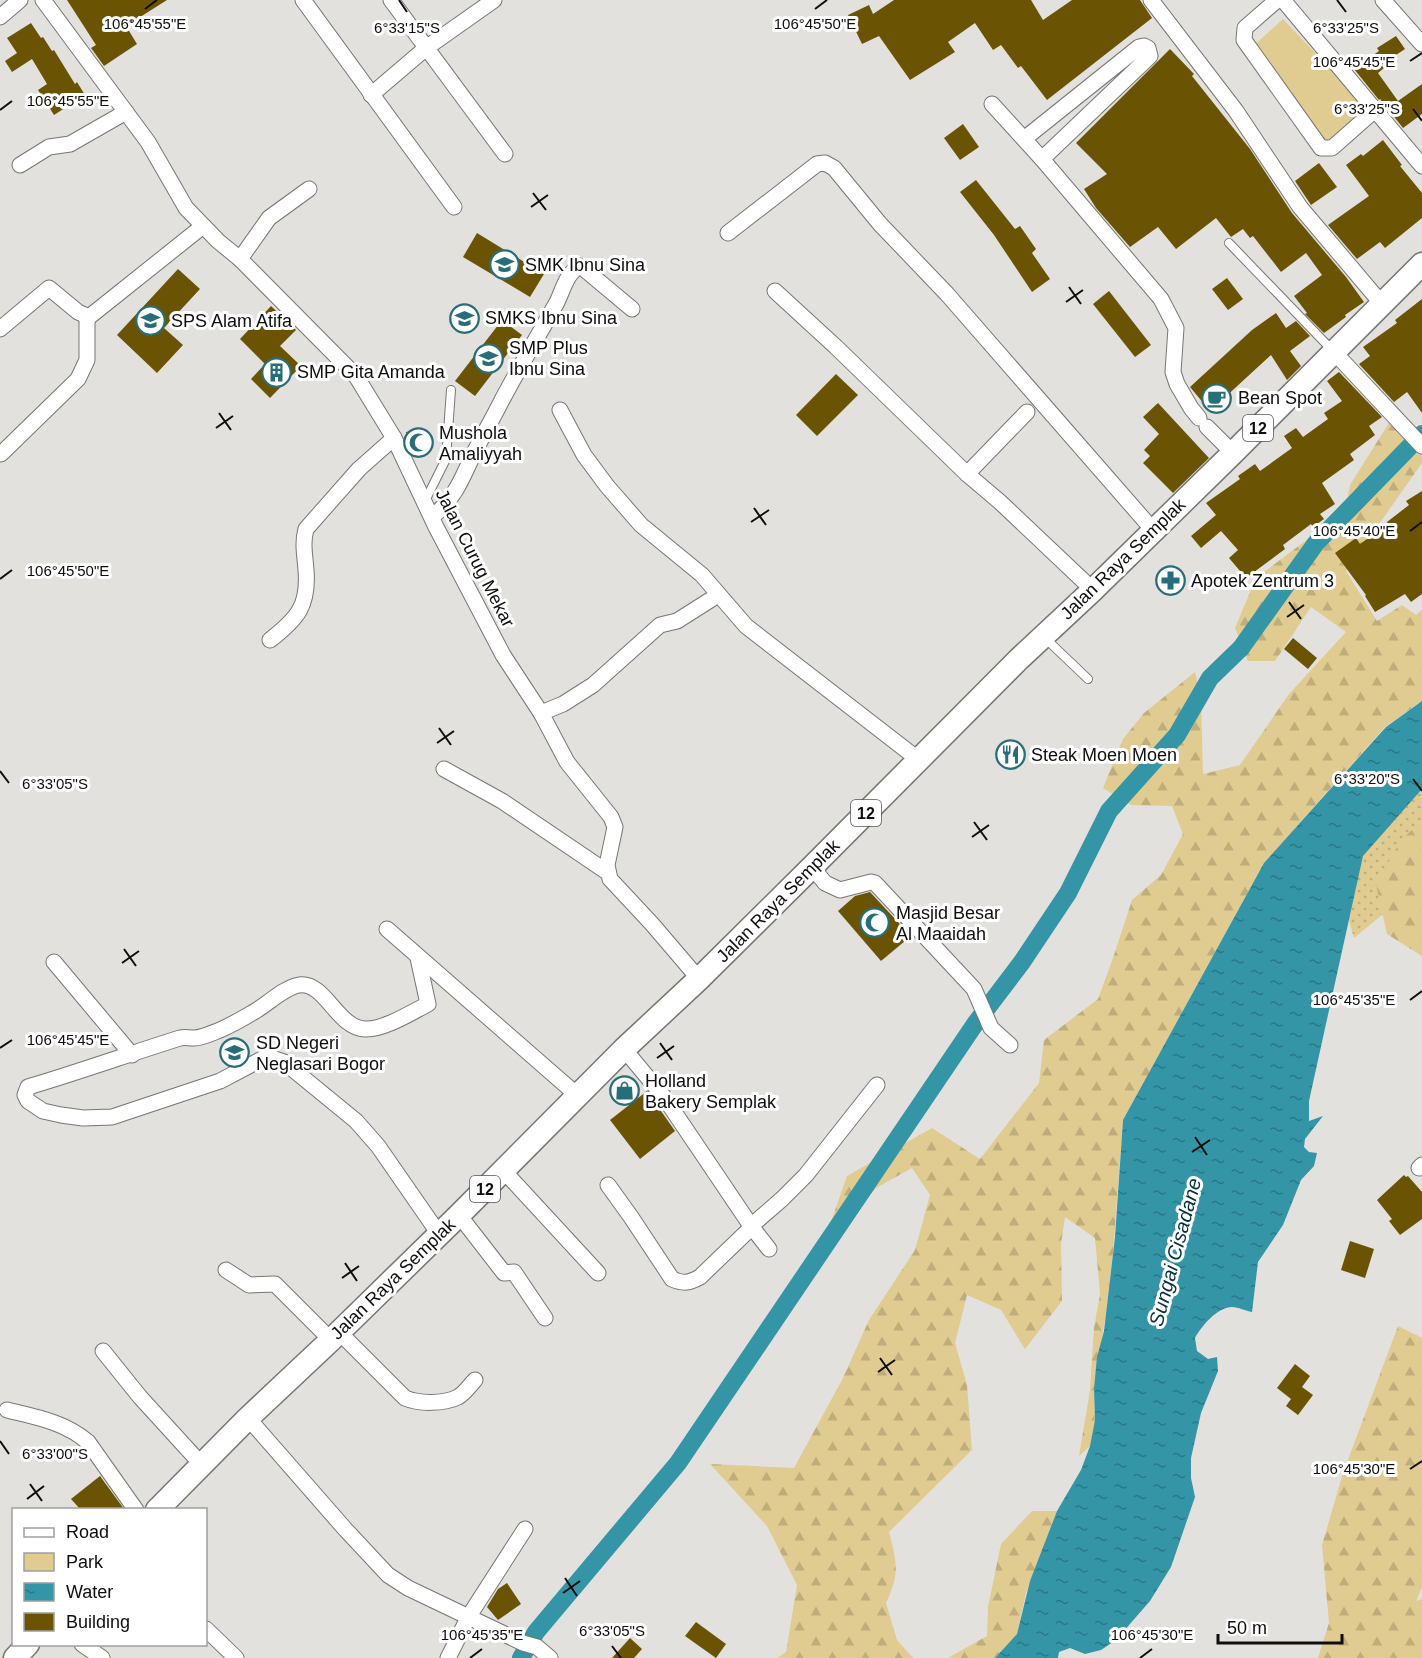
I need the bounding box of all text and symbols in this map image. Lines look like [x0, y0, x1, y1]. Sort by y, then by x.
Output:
text: 106°45'55"E [104, 15, 186, 32]
text: 106°45'50"E [774, 15, 856, 32]
text: 6°33'15"S [374, 19, 440, 36]
text: 6°33'25"S [1313, 19, 1379, 36]
text: 106°45'45"E [1313, 53, 1395, 70]
text: 106°45'55"E [27, 92, 109, 109]
text: 6°33'25"S [1334, 100, 1400, 117]
school or university icon: SMK Ibnu Sina [488, 249, 520, 281]
place label: SMK Ibnu Sina [525, 255, 646, 275]
school or university icon: SMKS Ibnu Sina [448, 302, 480, 334]
school or university icon: SPS Alam Atifa [134, 305, 166, 337]
place label: SMKS Ibnu Sina [485, 308, 618, 328]
place label: SPS Alam Atifa [171, 311, 293, 331]
place label: SMP Plus Ibnu Sina [509, 338, 588, 379]
school or university icon: SMP Plus Ibnu Sina [472, 342, 504, 374]
building icon: SMP Gita Amanda [260, 356, 292, 388]
place label: SMP Gita Amanda [297, 362, 446, 382]
cafe icon: Bean Spot [1201, 382, 1233, 414]
place label: Bean Spot [1238, 388, 1322, 408]
road number: 12 [1243, 415, 1273, 441]
place label: Mushola Amaliyyah [439, 423, 522, 464]
mosque icon: Mushola Amaliyyah [402, 427, 434, 459]
street label: Jalan Curug Mekar [432, 486, 518, 630]
street label: Jalan Raya Semplak [1057, 494, 1190, 624]
text: 106°45'40"E [1313, 522, 1395, 539]
text: 106°45'50"E [27, 562, 109, 579]
pharmacy icon: Apotek Zentrum 3 [1154, 565, 1186, 597]
place label: Apotek Zentrum 3 [1191, 571, 1334, 591]
restaurant icon: Steak Moen Moen [994, 739, 1026, 771]
place label: Steak Moen Moen [1031, 745, 1177, 765]
text: 6°33'20"S [1334, 770, 1400, 787]
text: 6°33'05"S [22, 775, 88, 792]
road number: 12 [851, 800, 881, 826]
street label: Jalan Raya Semplak [713, 835, 844, 966]
place label: Masjid Besar Al Maaidah [896, 903, 1000, 944]
mosque icon: Masjid Besar Al Maaidah [859, 907, 891, 939]
text: 106°45'35"E [1313, 991, 1395, 1008]
text: 106°45'45"E [27, 1031, 109, 1048]
place label: SD Negeri Neglasari Bogor [256, 1033, 385, 1074]
school or university icon: SD Negeri Neglasari Bogor [219, 1037, 251, 1069]
place label: Holland Bakery Semplak [645, 1071, 777, 1112]
shop icon: Holland Bakery Semplak [608, 1075, 640, 1107]
road number: 12 [470, 1176, 500, 1202]
water label: Sungai Cisadane [1145, 1176, 1205, 1328]
street label: Jalan Raya Semplak [327, 1214, 460, 1344]
text: 6°33'00"S [22, 1445, 88, 1462]
text: 106°45'30"E [1313, 1460, 1395, 1477]
legend [12, 1508, 207, 1646]
text: Road [66, 1522, 109, 1542]
text: Park [66, 1552, 104, 1572]
text: Water [66, 1582, 113, 1602]
scale bar [1218, 1607, 1342, 1645]
text: Building [66, 1612, 130, 1632]
text: 50 m [1227, 1618, 1267, 1638]
text: 6°33'05"S [579, 1622, 645, 1639]
text: 106°45'35"E [441, 1626, 523, 1643]
text: 106°45'30"E [1111, 1626, 1193, 1643]

